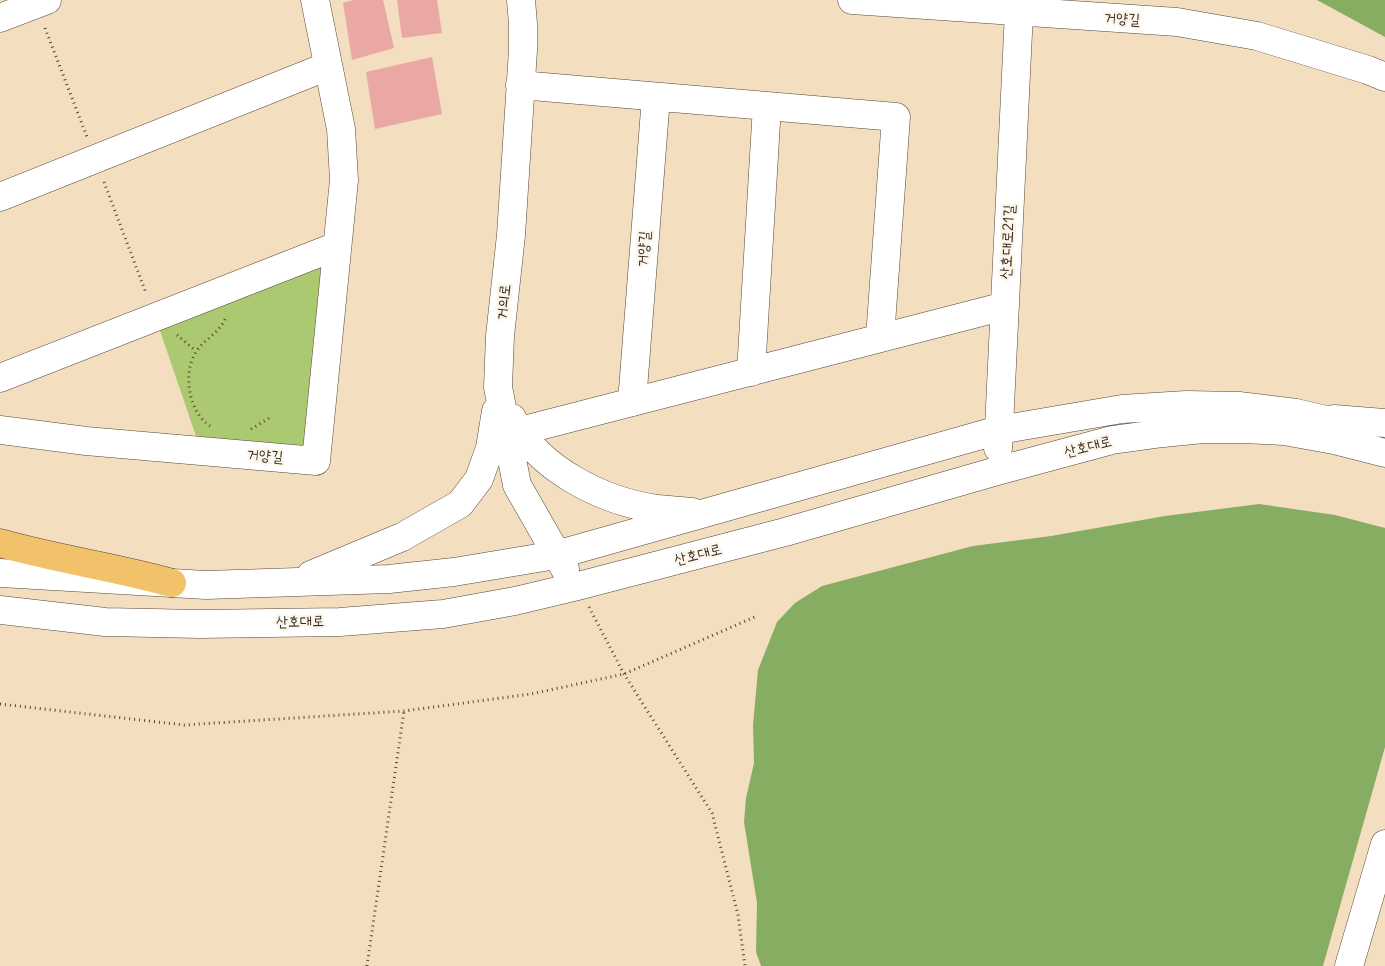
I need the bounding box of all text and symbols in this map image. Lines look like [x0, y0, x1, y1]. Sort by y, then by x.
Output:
street label: 거양길 [1103, 9, 1141, 29]
street label: 산호대로21길 [997, 204, 1019, 280]
street label: 거양길 [634, 230, 654, 268]
street label: 거의로 [493, 283, 515, 321]
street label: 산호대로 [1062, 432, 1114, 462]
street label: 거양길 [246, 445, 284, 467]
street label: 산호대로 [672, 540, 724, 570]
street label: 산호대로 [276, 613, 324, 631]

